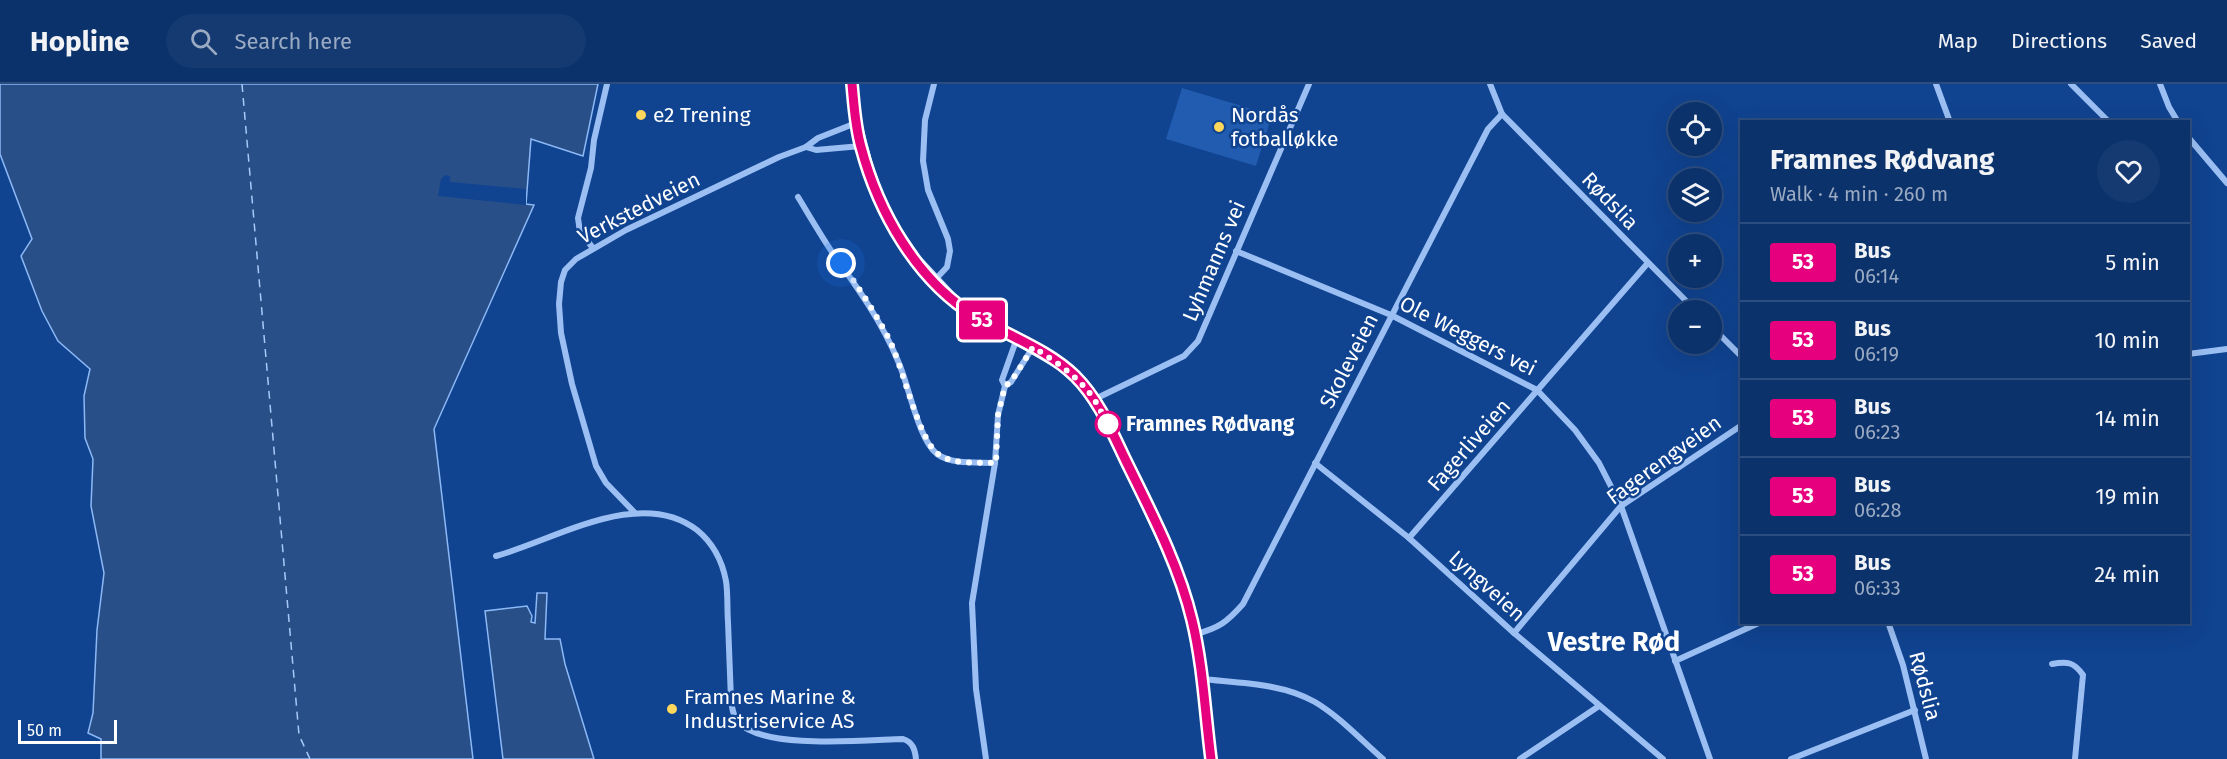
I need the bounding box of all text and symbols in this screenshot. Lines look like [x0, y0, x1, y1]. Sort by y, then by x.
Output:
search box [166, 14, 586, 68]
text: Hopline [30, 25, 130, 58]
icon: search [187, 25, 220, 58]
text: Search here [235, 28, 352, 55]
text: Map [1938, 28, 1978, 54]
text: Directions [2011, 28, 2107, 54]
text: Saved [2140, 28, 2197, 54]
place label: e2 Trening [653, 102, 751, 128]
place label: Nordås fotballøkke [1231, 102, 1338, 152]
map controls [1668, 102, 1722, 354]
button: locate [1668, 102, 1722, 156]
marker: e2 Trening [634, 108, 648, 122]
marker: Nordås fotballøkke [1212, 120, 1226, 134]
button: heart [2097, 140, 2160, 203]
text: Framnes Rødvang [1770, 143, 1994, 176]
street label: Verkstedveien [573, 166, 705, 250]
street label: Rødslia [1576, 167, 1644, 235]
button: layers [1668, 168, 1722, 222]
text: Walk · 4 min · 260 m [1770, 182, 1948, 206]
street label: Lyhmanns vei [1177, 197, 1251, 325]
button: + [1668, 234, 1722, 288]
text: Bus [1854, 237, 1891, 264]
your location [826, 248, 856, 278]
text: 53 [1792, 249, 1814, 275]
text: 5 min [2105, 249, 2160, 276]
text: 06:14 [1854, 264, 1899, 288]
street label: Ole Weggers vei [1395, 290, 1541, 382]
line badge: 53 [955, 300, 1009, 340]
button: − [1668, 300, 1722, 354]
text: 53 [971, 307, 993, 333]
street label: Skoleveien [1314, 309, 1384, 413]
text: Bus [1854, 315, 1891, 342]
text: 53 [1792, 327, 1814, 353]
text: 10 min [2094, 327, 2160, 354]
text: 06:19 [1854, 342, 1899, 366]
text: Bus [1854, 393, 1891, 420]
street label: Fagerliveien [1422, 394, 1516, 496]
text: 53 [1792, 405, 1814, 431]
text: 14 min [2095, 405, 2160, 432]
street label: Fagerengveien [1601, 410, 1727, 510]
marker: Framnes Rødvang [1095, 411, 1121, 437]
place label: Framnes Rødvang [1126, 411, 1295, 437]
text: 06:23 [1854, 420, 1900, 444]
text: Bus [1854, 471, 1891, 498]
text: 53 [1792, 483, 1814, 509]
text: 19 min [2095, 483, 2160, 510]
text: 06:28 [1854, 498, 1902, 522]
street label: Lyngveien [1443, 545, 1531, 627]
text: Bus [1854, 549, 1891, 576]
text: 53 [1792, 561, 1814, 587]
text: 24 min [2094, 561, 2160, 588]
text: 06:33 [1854, 576, 1901, 600]
district label: Vestre Rød [1547, 626, 1680, 658]
street label: Rødslia [1903, 649, 1947, 723]
place label: Framnes Marine & Industriservice AS [684, 684, 856, 734]
marker: Framnes Marine & Industriservice AS [665, 702, 679, 716]
scale bar [18, 717, 117, 744]
text: 50 m [27, 721, 62, 740]

